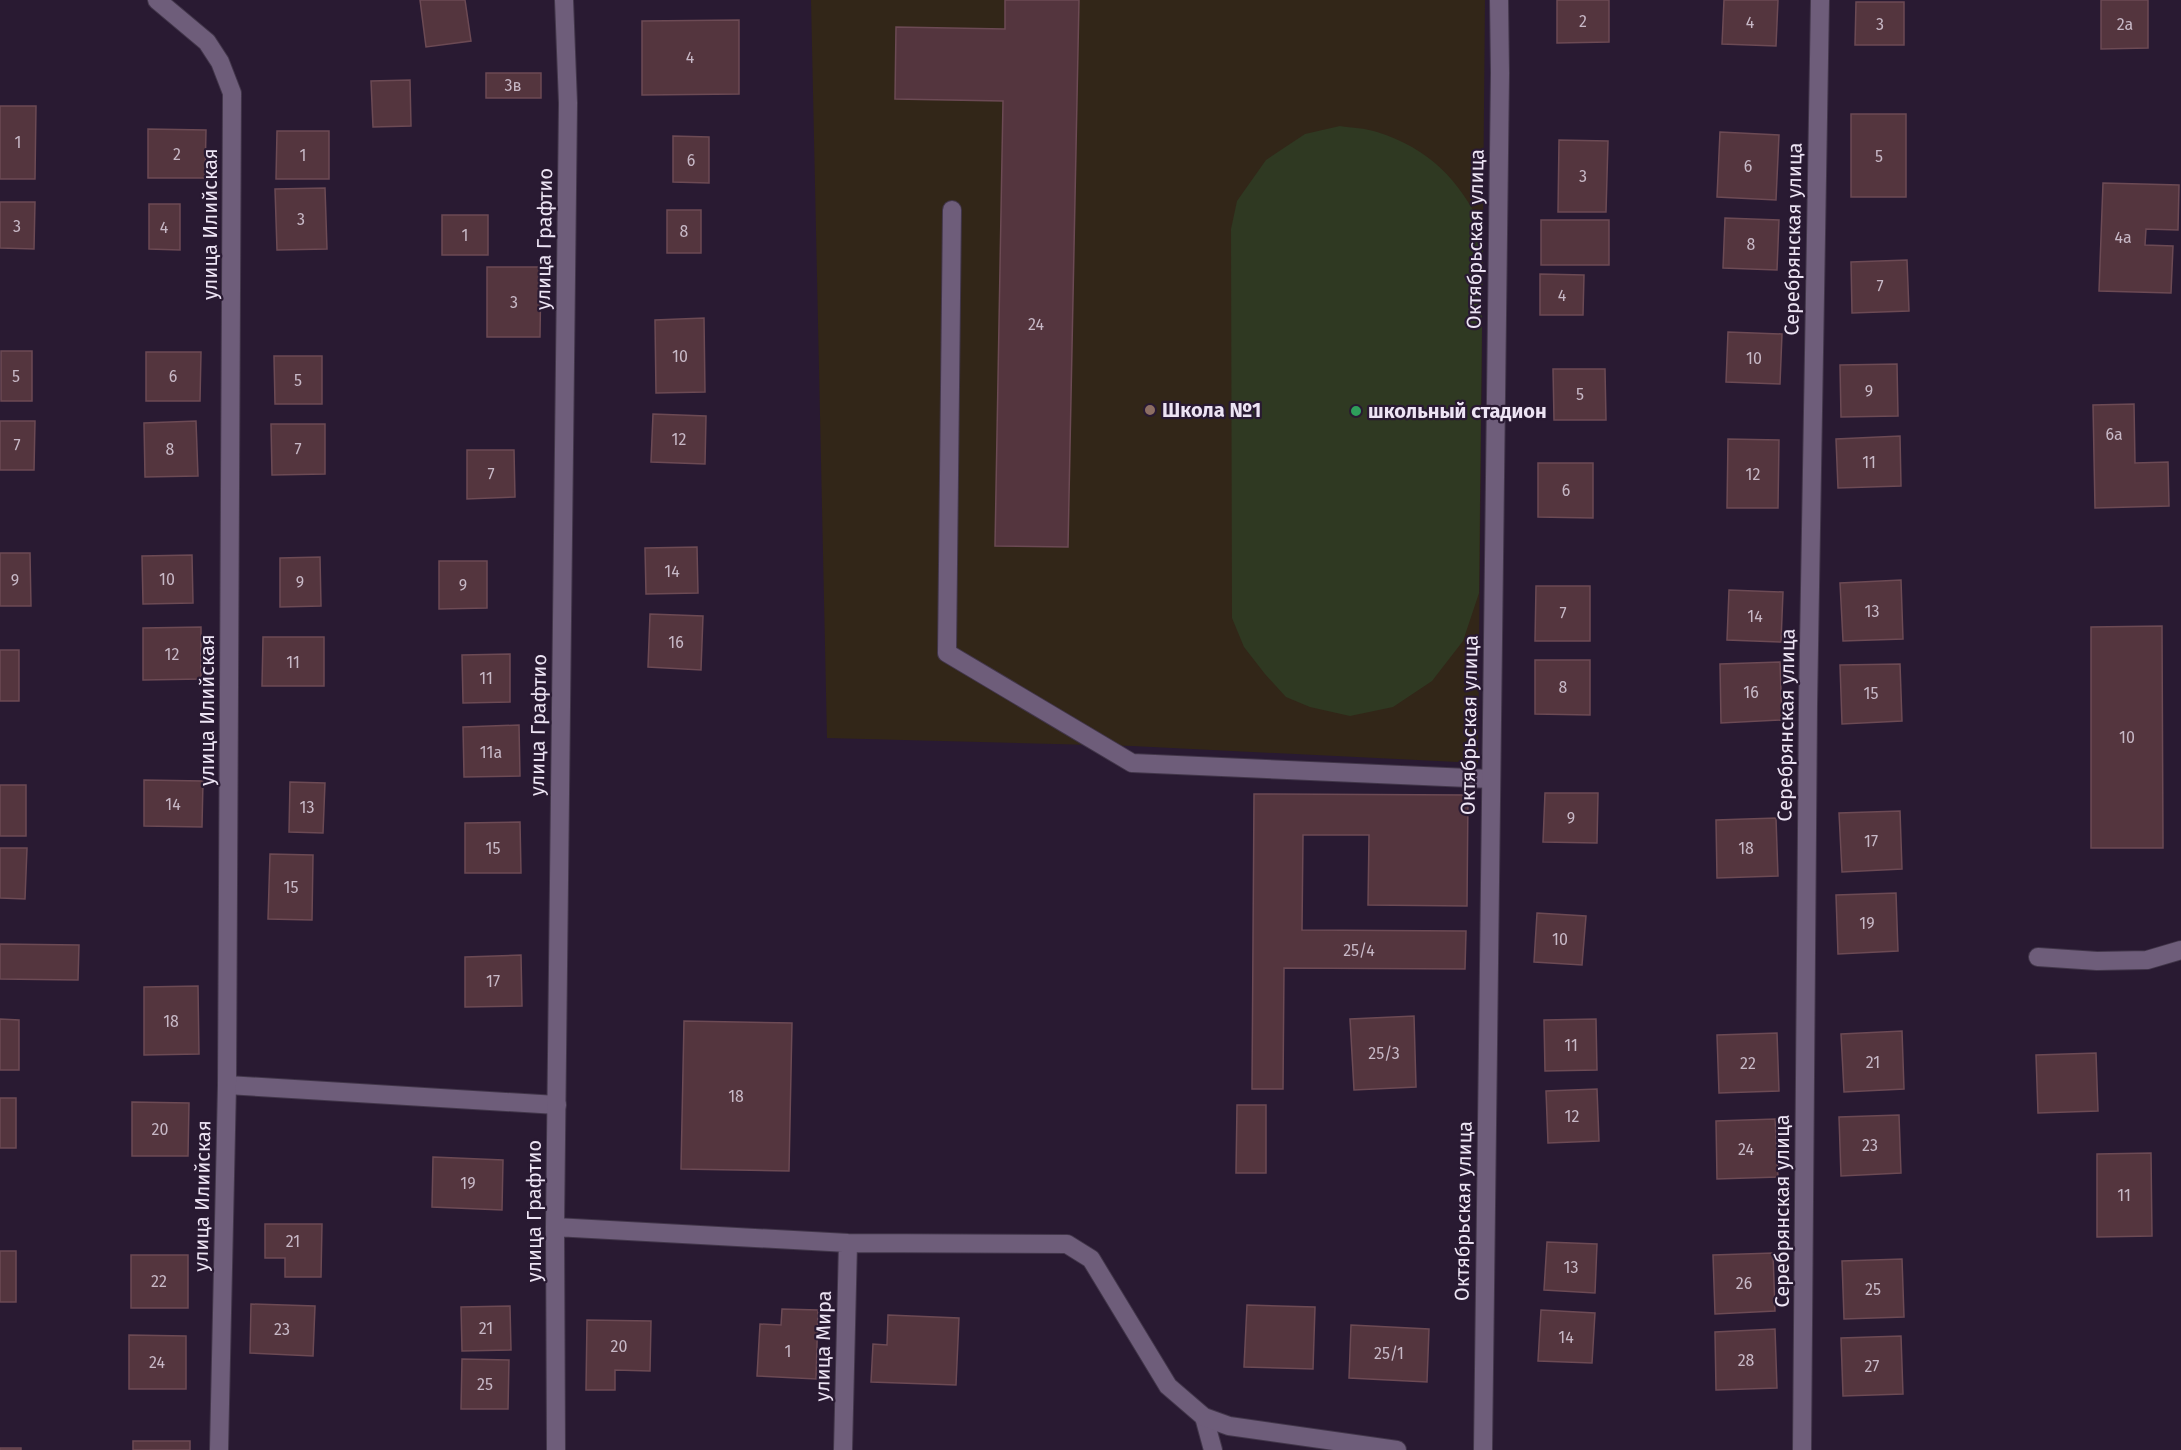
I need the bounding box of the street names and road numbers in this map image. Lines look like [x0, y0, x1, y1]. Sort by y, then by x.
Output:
street label: Серебрянская улица [1779, 142, 1807, 336]
street label: улица Илийская [198, 148, 222, 300]
street label: Октябрьская улица [1461, 149, 1489, 329]
street label: улица Графтио [531, 168, 557, 310]
street label: Серебрянская улица [1772, 628, 1800, 822]
street label: улица Илийская [195, 634, 219, 786]
street label: Октябрьская улица [1455, 635, 1483, 815]
street label: улица Графтио [525, 654, 551, 796]
street label: Серебрянская улица [1770, 1114, 1794, 1308]
street label: улица Илийская [189, 1120, 215, 1272]
street label: Октябрьская улица [1449, 1121, 1477, 1301]
street label: улица Графтио [522, 1140, 546, 1282]
street label: улица Мира [810, 1290, 836, 1402]

